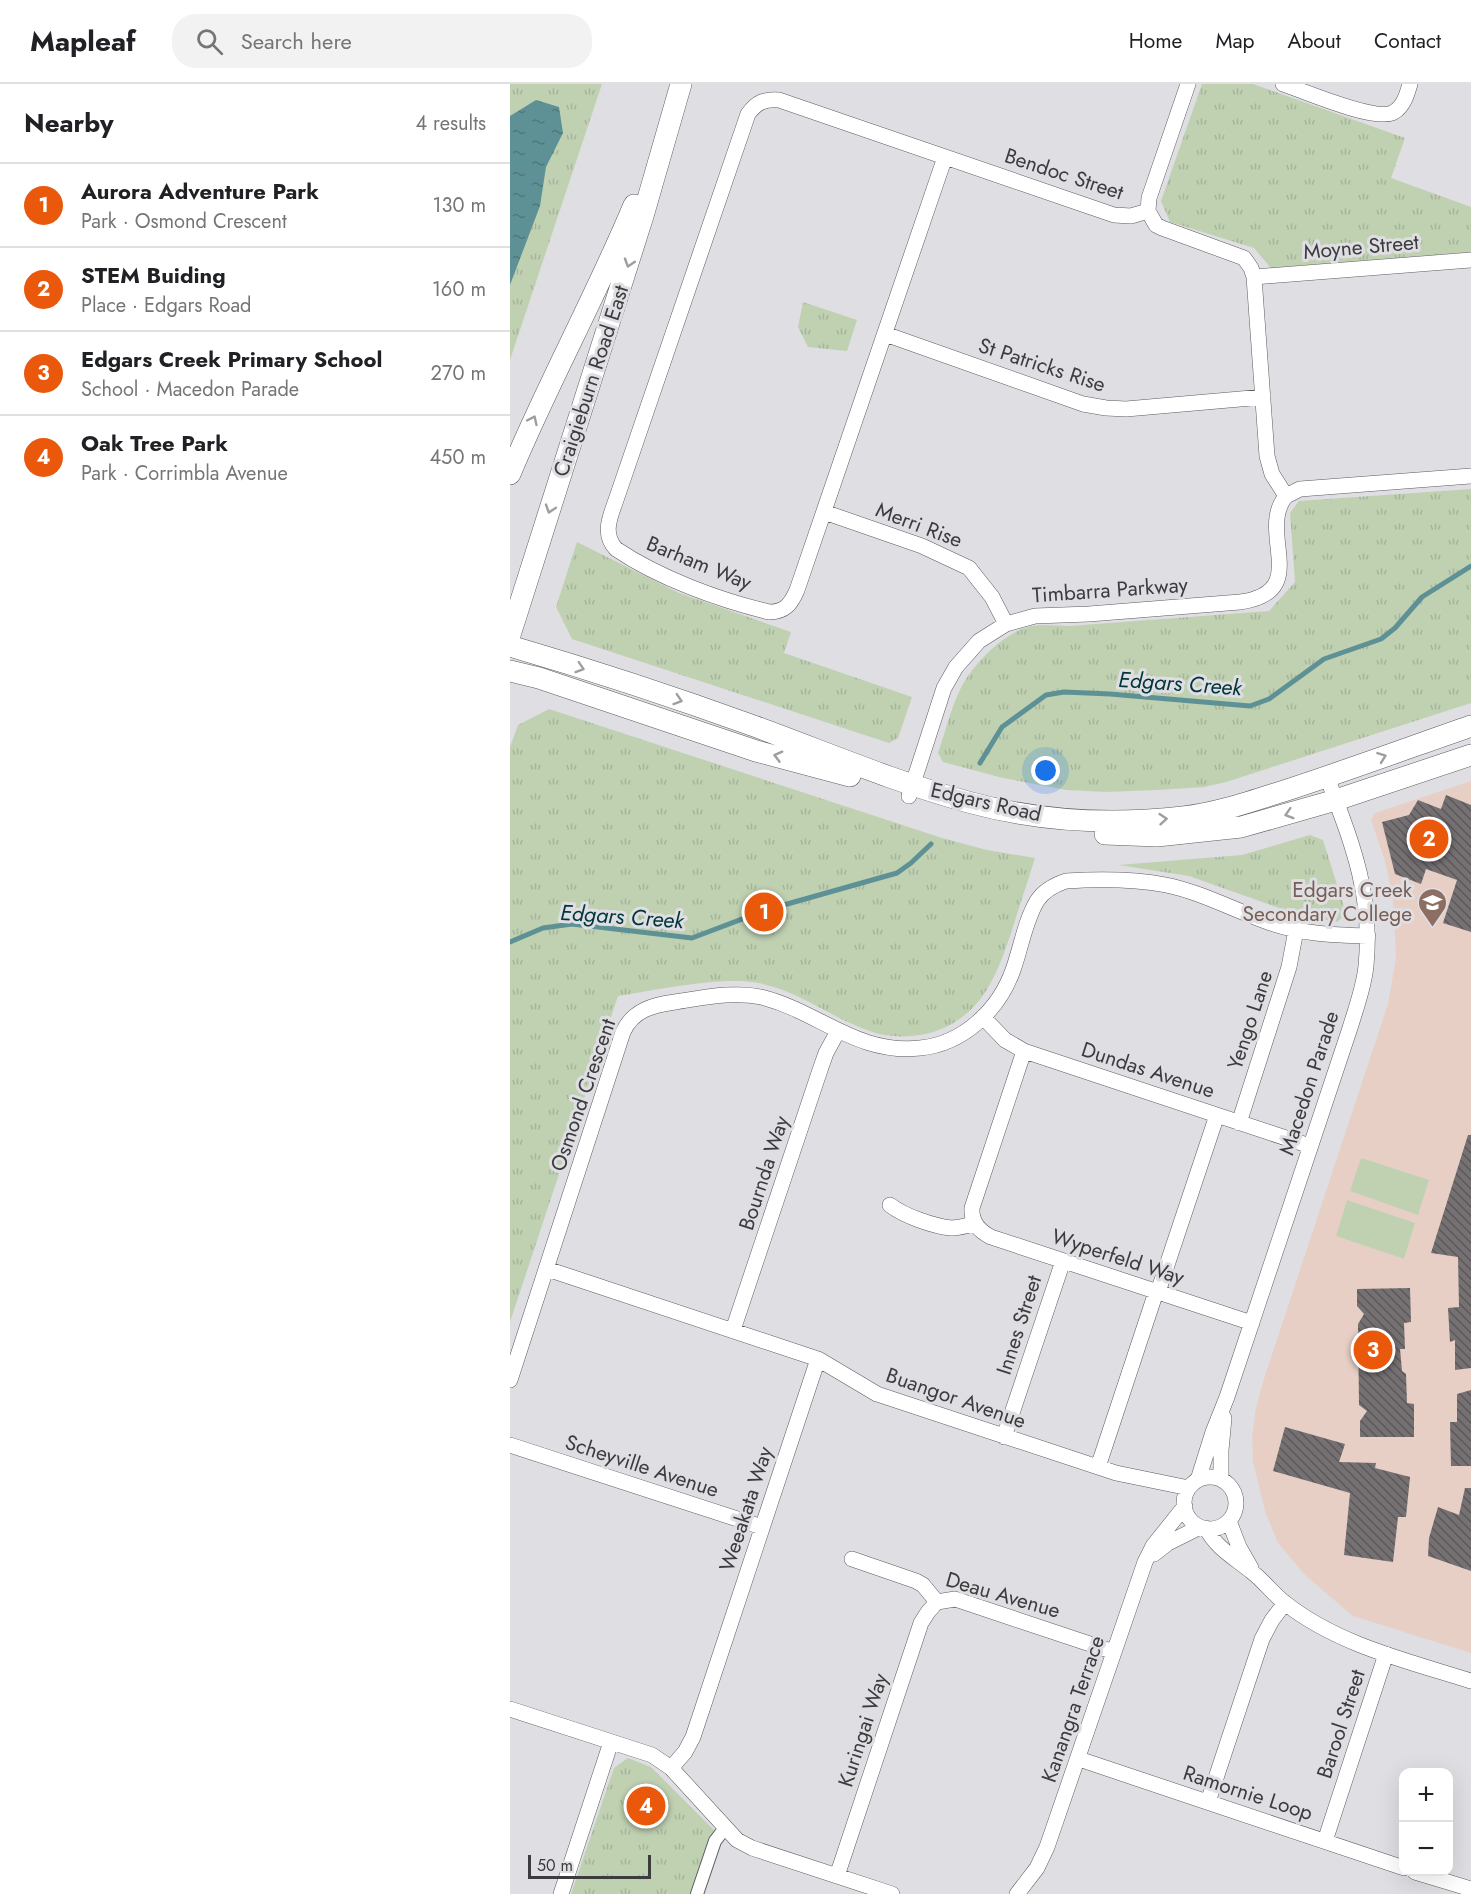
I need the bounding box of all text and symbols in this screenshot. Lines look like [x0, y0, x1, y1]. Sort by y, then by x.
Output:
search box [172, 14, 592, 68]
text: Mapleaf [30, 21, 136, 62]
icon: search [193, 25, 226, 58]
text: Search here [241, 25, 352, 57]
text: Home [1129, 26, 1182, 56]
text: Map [1215, 26, 1255, 56]
text: About [1288, 26, 1341, 56]
text: Contact [1374, 26, 1441, 56]
text: Nearby [24, 104, 113, 142]
text: 4 results [415, 109, 486, 138]
street label: Bendoc Street [1001, 141, 1127, 207]
text: Aurora Adventure Park [81, 175, 319, 207]
text: 1 [38, 191, 49, 220]
text: 130 m [432, 191, 486, 220]
text: Park · Osmond Crescent [81, 207, 287, 236]
street label: Moyne Street [1302, 227, 1420, 267]
one-way arrow [623, 257, 636, 268]
text: STEM Buiding [81, 259, 226, 291]
text: 2 [37, 275, 50, 304]
text: 160 m [432, 275, 486, 304]
street label: Craigieburn Road East [546, 281, 636, 481]
text: Place · Edgars Road [81, 291, 252, 320]
street label: St Patricks Rise [975, 330, 1110, 400]
text: Edgars Creek Primary School [81, 343, 383, 375]
text: 3 [37, 359, 50, 388]
text: 270 m [431, 359, 486, 388]
text: School · Macedon Parade [81, 375, 299, 404]
one-way arrow [525, 416, 537, 427]
text: Oak Tree Park [81, 427, 228, 459]
text: 4 [37, 443, 50, 472]
text: 450 m [429, 443, 486, 472]
text: Park · Corrimbla Avenue [81, 459, 288, 488]
street label: Merri Rise [871, 495, 967, 555]
one-way arrow [545, 503, 558, 514]
street label: Barham Way [642, 528, 757, 598]
street label: Timbarra Parkway [1031, 570, 1189, 610]
one-way arrow [574, 661, 585, 674]
water label: Edgars Creek [1117, 663, 1244, 703]
one-way arrow [672, 693, 683, 706]
one-way arrow [773, 751, 783, 764]
one-way arrow [1376, 752, 1387, 765]
your location [1031, 756, 1060, 785]
street label: Edgars Road [928, 775, 1044, 829]
one-way arrow [1284, 807, 1295, 819]
one-way arrow [1159, 813, 1168, 826]
pin: 2 [1410, 816, 1448, 861]
place label: Edgars Creek Secondary College [1243, 875, 1413, 929]
school or university icon: Edgars Creek Secondary College [1417, 886, 1449, 928]
pin: 1 [744, 890, 784, 934]
water label: Edgars Creek [559, 896, 686, 936]
street label: Yengo Lane [1220, 966, 1280, 1073]
street label: Macedon Parade [1272, 1007, 1346, 1159]
street label: Osmond Crescent [543, 1015, 623, 1175]
street label: Dundas Avenue [1077, 1034, 1219, 1106]
street label: Bournda Way [731, 1111, 797, 1234]
street label: Wyperfeld Way [1048, 1221, 1189, 1293]
street label: Innes Street [989, 1271, 1049, 1379]
pin: 3 [1354, 1328, 1392, 1372]
street label: Buangor Avenue [882, 1360, 1030, 1436]
street label: Scheyville Avenue [561, 1427, 723, 1505]
street label: Weeakata Way [712, 1442, 781, 1575]
street label: Deau Avenue [942, 1564, 1064, 1626]
street label: Kanangra Terrace [1034, 1631, 1112, 1786]
street label: Barool Street [1309, 1666, 1373, 1782]
street label: Kuringai Way [831, 1669, 896, 1791]
street label: Ramornie Loop [1179, 1758, 1317, 1828]
map controls [1399, 1768, 1453, 1876]
button: + [1399, 1768, 1453, 1822]
pin: 4 [626, 1784, 666, 1828]
button: − [1399, 1822, 1453, 1876]
scale bar [528, 1852, 651, 1880]
text: 50 m [537, 1854, 573, 1877]

